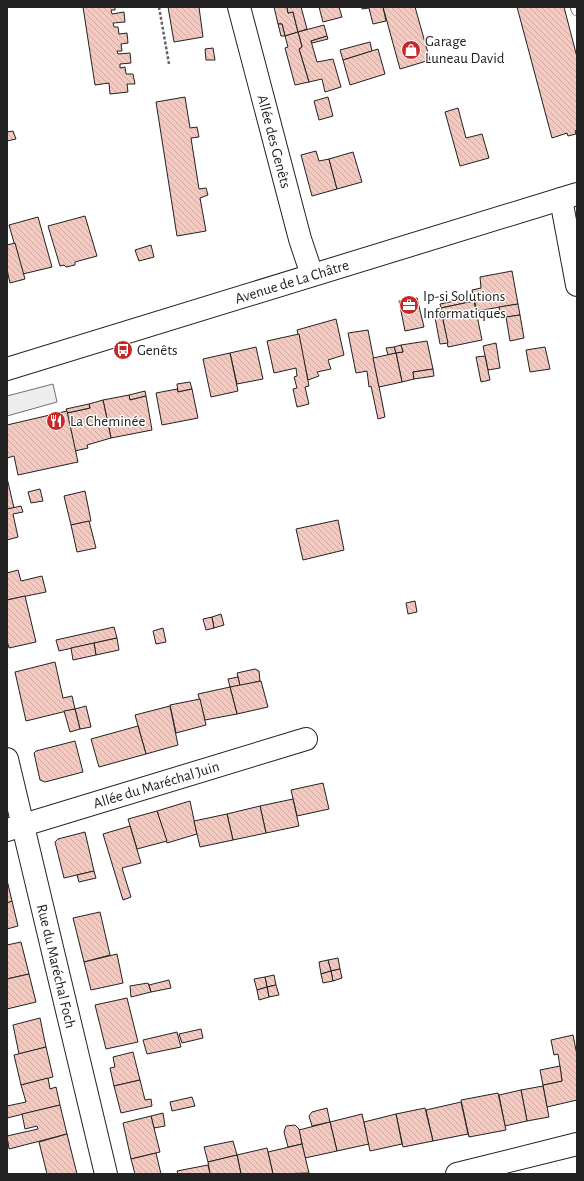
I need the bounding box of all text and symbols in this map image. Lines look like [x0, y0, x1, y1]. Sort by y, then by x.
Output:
place label: Garage Luneau David [425, 34, 505, 66]
shop icon: Garage Luneau David [400, 39, 422, 61]
street label: Allée des Genêts [254, 93, 293, 190]
street label: Avenue de La Châtre [233, 257, 351, 307]
place label: Ip-si Solutions Informatiques [423, 289, 506, 321]
office icon: Ip-si Solutions Informatiques [398, 294, 420, 316]
bus stop icon: Genêts [112, 339, 134, 361]
place label: Genêts [137, 343, 178, 358]
restaurant icon: La Cheminée [45, 410, 67, 432]
place label: La Cheminée [70, 414, 145, 429]
street label: Allée du Maréchal Juin [92, 759, 221, 811]
street label: Rue du Maréchal Foch [34, 903, 78, 1030]

